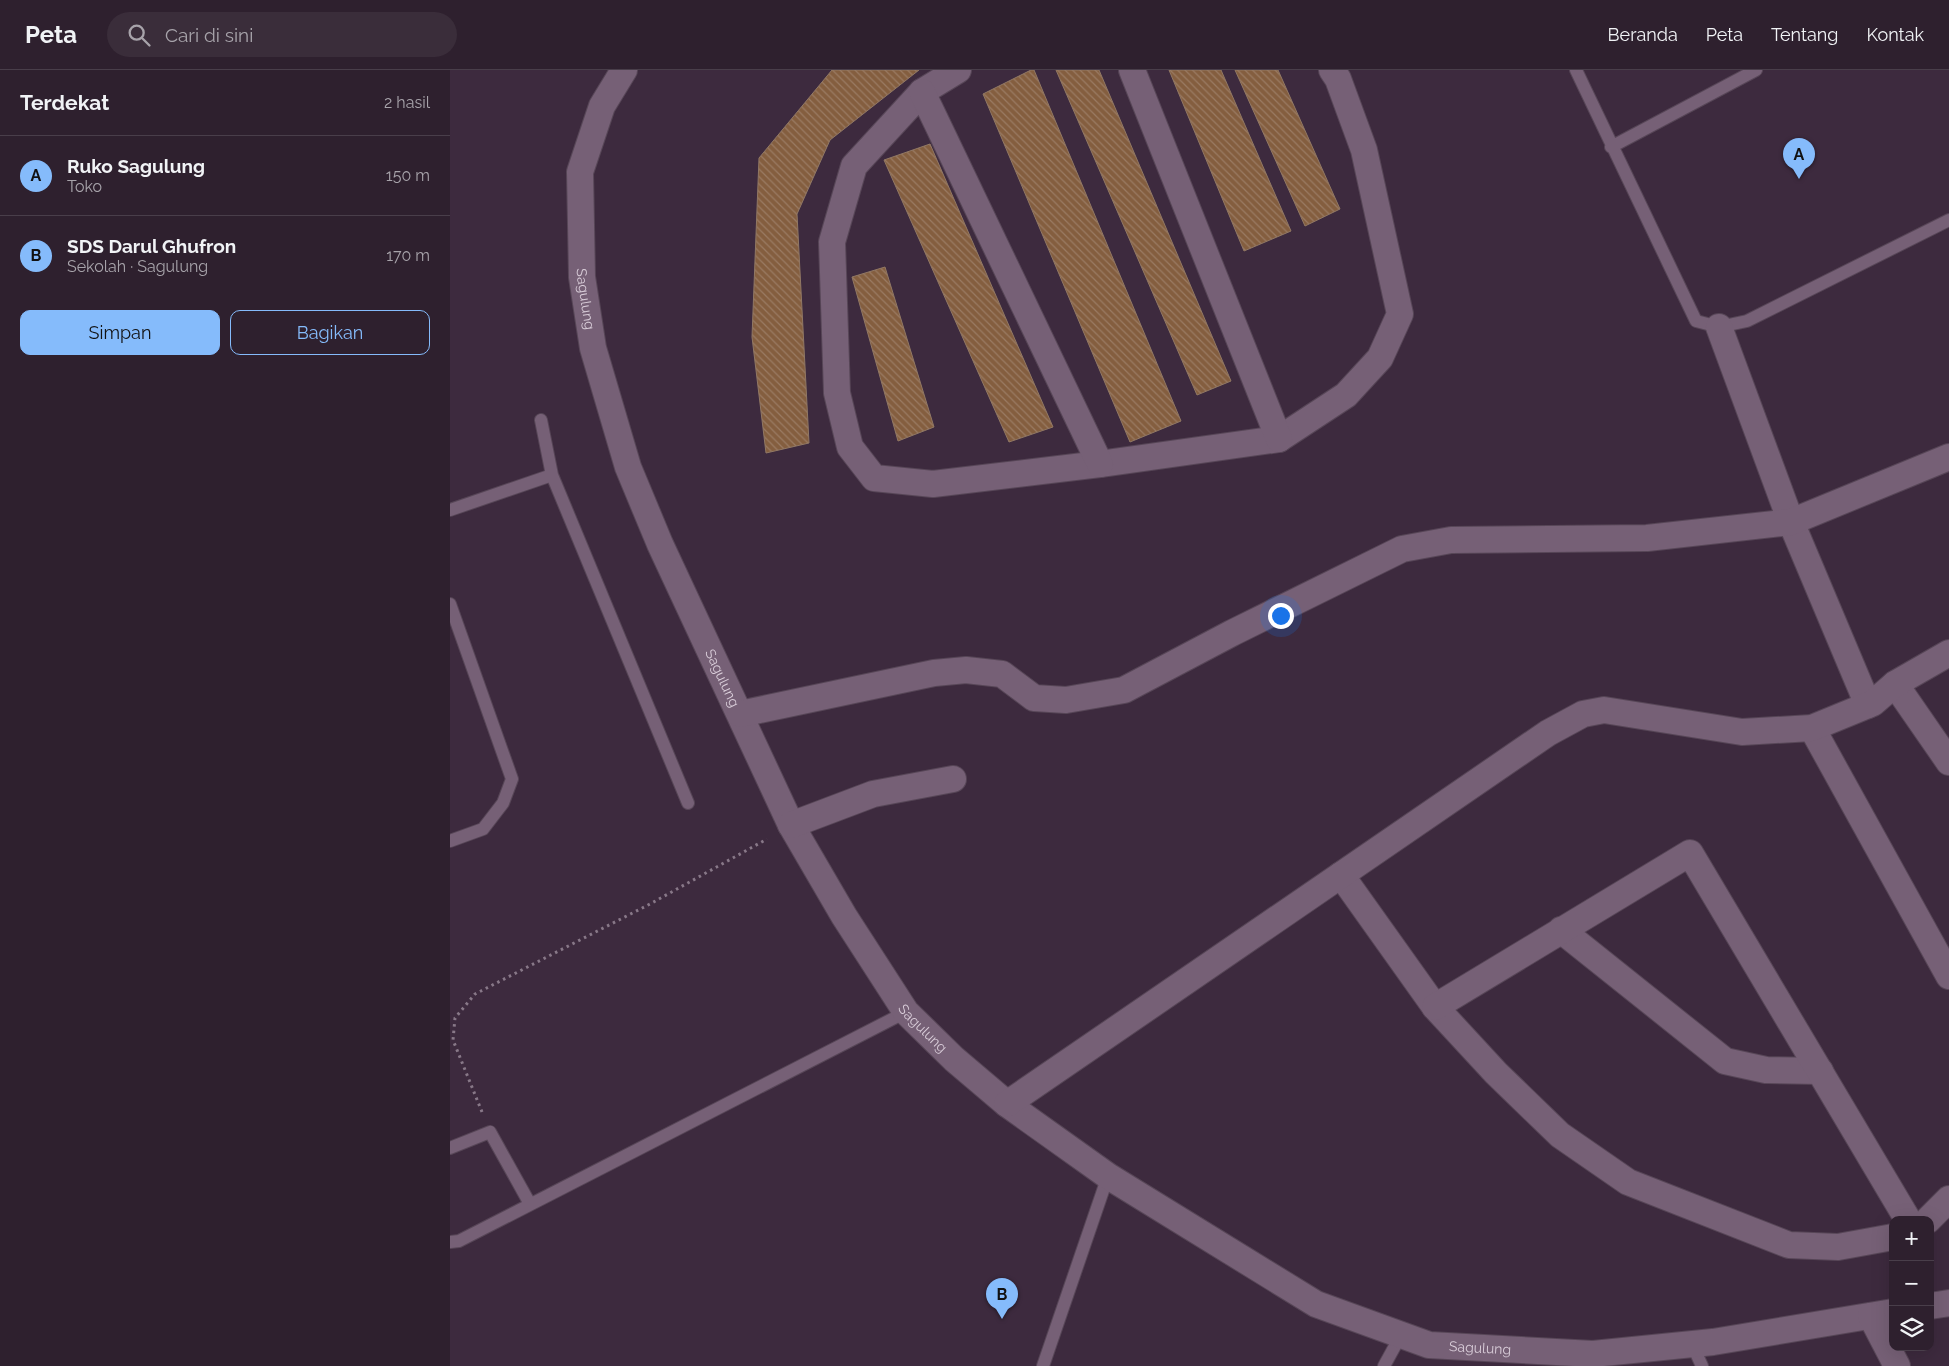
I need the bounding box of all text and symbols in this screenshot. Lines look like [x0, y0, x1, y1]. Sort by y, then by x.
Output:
search box [107, 12, 457, 57]
text: Peta [25, 20, 77, 49]
icon: search [125, 21, 153, 49]
text: Cari di sini [165, 24, 253, 46]
text: Beranda [1608, 24, 1678, 45]
text: Peta [1706, 24, 1743, 45]
text: Tentang [1771, 24, 1838, 45]
text: Kontak [1866, 24, 1924, 45]
text: Terdekat [20, 90, 109, 115]
text: 2 hasil [384, 93, 430, 112]
pin: A [1783, 138, 1815, 179]
text: Ruko Sagulung [67, 155, 205, 177]
text: A [31, 166, 41, 185]
text: 150 m [386, 166, 430, 185]
text: Toko [67, 177, 102, 196]
text: SDS Darul Ghufron [67, 235, 236, 257]
text: B [31, 246, 41, 265]
text: 170 m [386, 246, 430, 265]
text: Sekolah · Sagulung [67, 257, 208, 276]
street label: Sagulung [574, 268, 598, 331]
button: Simpan [20, 310, 220, 355]
button: Bagikan [230, 310, 430, 355]
your location [1268, 603, 1294, 629]
street label: Sagulung [702, 647, 743, 710]
street label: Sagulung [895, 1001, 950, 1056]
map controls [1889, 1216, 1934, 1351]
button: + [1889, 1216, 1934, 1261]
button: − [1889, 1261, 1934, 1306]
pin: B [986, 1278, 1018, 1319]
button: layers [1889, 1306, 1934, 1351]
street label: Sagulung [1449, 1338, 1512, 1357]

